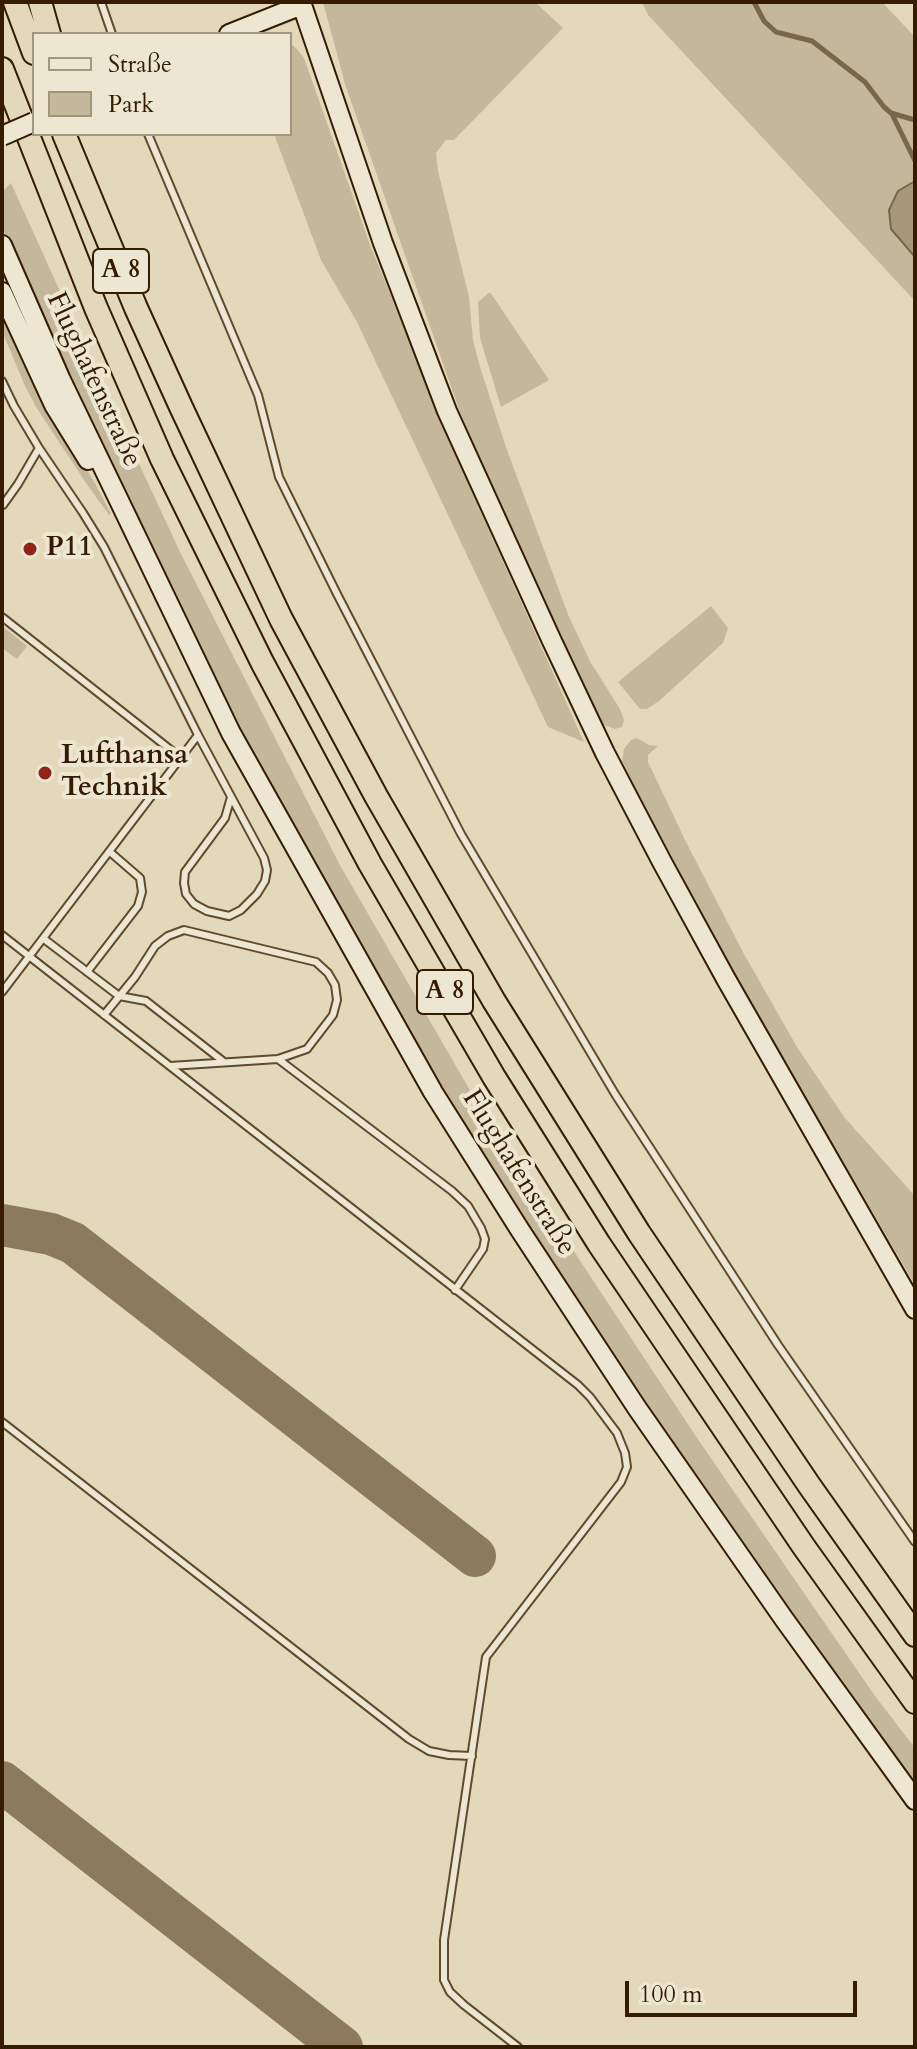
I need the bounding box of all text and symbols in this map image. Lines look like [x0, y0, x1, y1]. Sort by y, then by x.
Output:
legend [32, 32, 292, 136]
text: Straße [108, 48, 172, 81]
text: Park [108, 88, 154, 121]
road number: A 8 [93, 249, 149, 293]
street label: Flughafenstraße [38, 287, 148, 473]
place label: P11 [46, 532, 92, 566]
marker: P11 [21, 540, 39, 558]
place label: Lufthansa Technik [61, 740, 188, 806]
marker: Lufthansa Technik [36, 764, 54, 782]
road number: A 8 [417, 970, 473, 1014]
street label: Flughafenstraße [454, 1084, 582, 1262]
scale bar [629, 1965, 861, 2015]
text: 100 m [639, 1978, 703, 2011]

